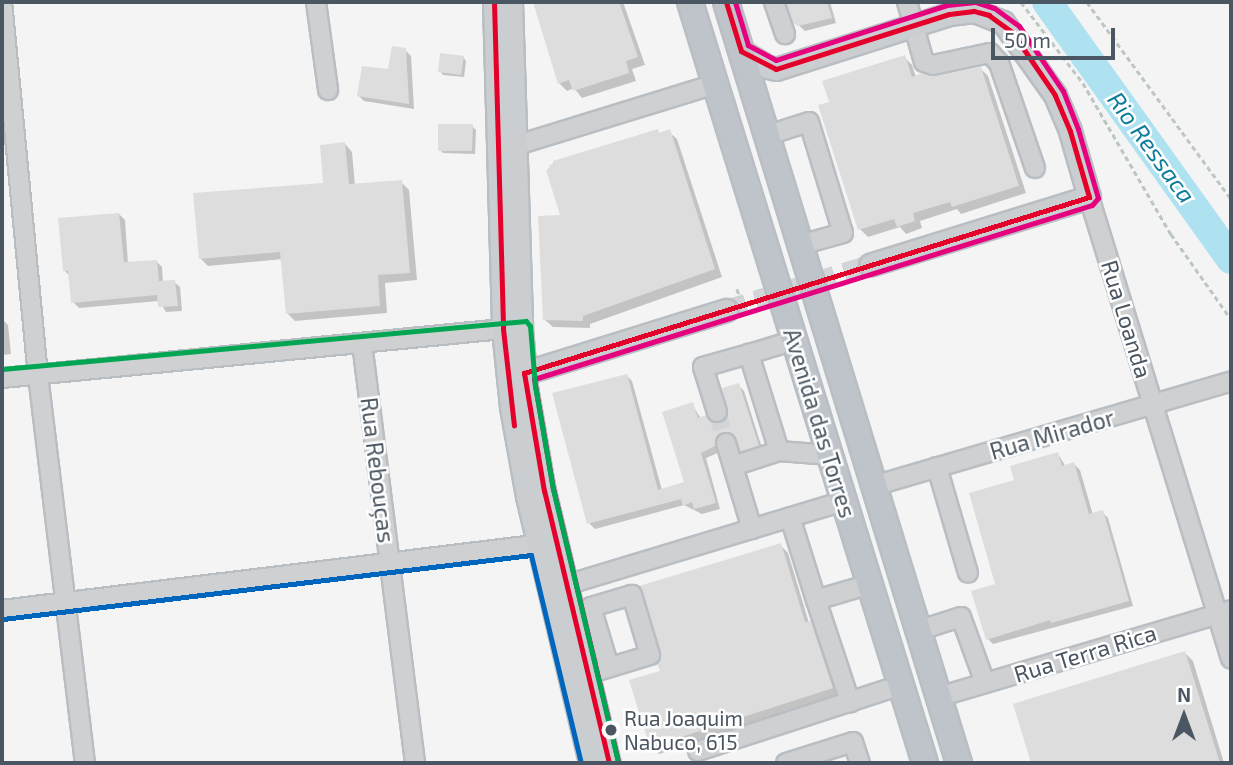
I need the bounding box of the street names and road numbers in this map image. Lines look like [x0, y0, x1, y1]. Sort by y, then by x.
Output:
street label: Rua Loanda [1096, 257, 1158, 381]
street label: Avenida das Torres [778, 325, 862, 521]
street label: Rua Rebouças [355, 396, 401, 544]
street label: Rua Mirador [987, 403, 1117, 465]
street label: Rua Terra Rica [1010, 618, 1160, 688]

